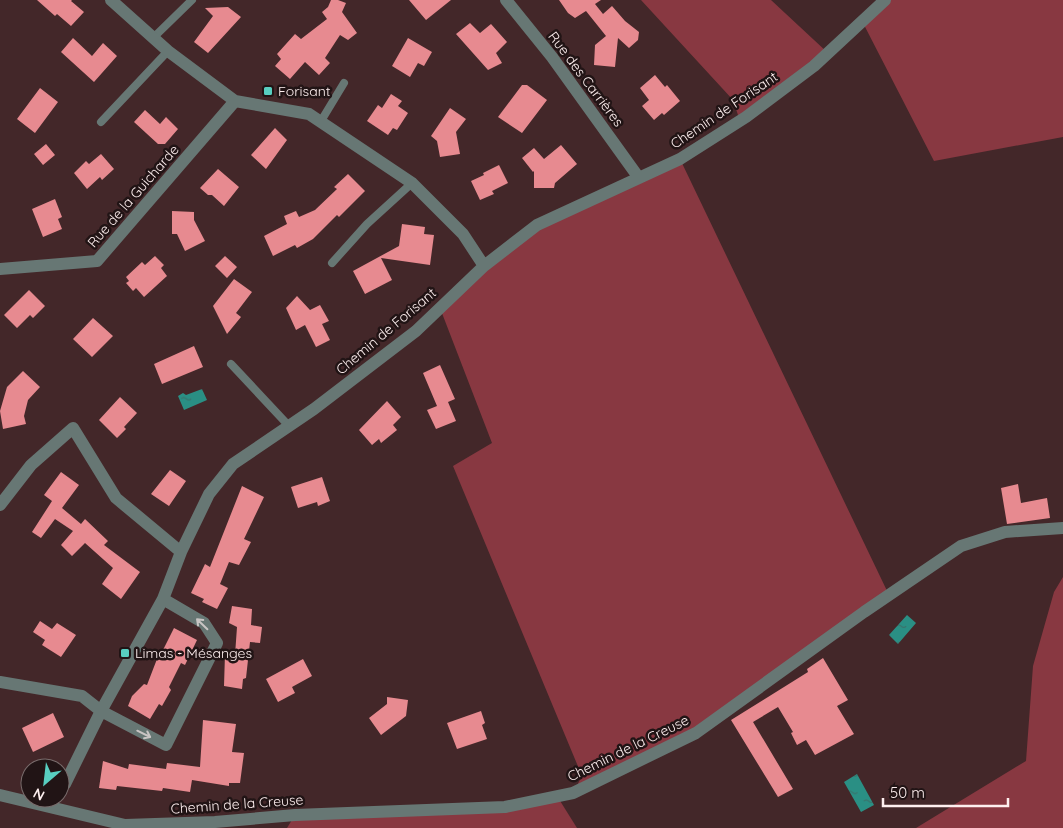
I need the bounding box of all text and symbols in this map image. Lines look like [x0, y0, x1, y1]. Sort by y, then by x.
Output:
street label: Rue des Carrières [544, 28, 628, 130]
street label: Chemin de Forisant [667, 67, 781, 153]
place label: Forisant [278, 82, 331, 100]
marker: Forisant [262, 85, 274, 97]
street label: Rue de la Guicharde [83, 141, 183, 251]
street label: Chemin de Forisant [332, 284, 440, 378]
one-way arrow [196, 618, 208, 630]
place label: Limas - Mésanges [135, 644, 252, 662]
marker: Limas - Mésanges [119, 647, 131, 659]
street label: Chemin de la Creuse [564, 711, 692, 785]
one-way arrow [136, 730, 151, 739]
north arrow [20, 758, 70, 808]
scale bar [883, 776, 1008, 808]
text: 50 m [890, 783, 925, 802]
text: N [30, 784, 48, 805]
street label: Chemin de la Creuse [170, 790, 304, 818]

